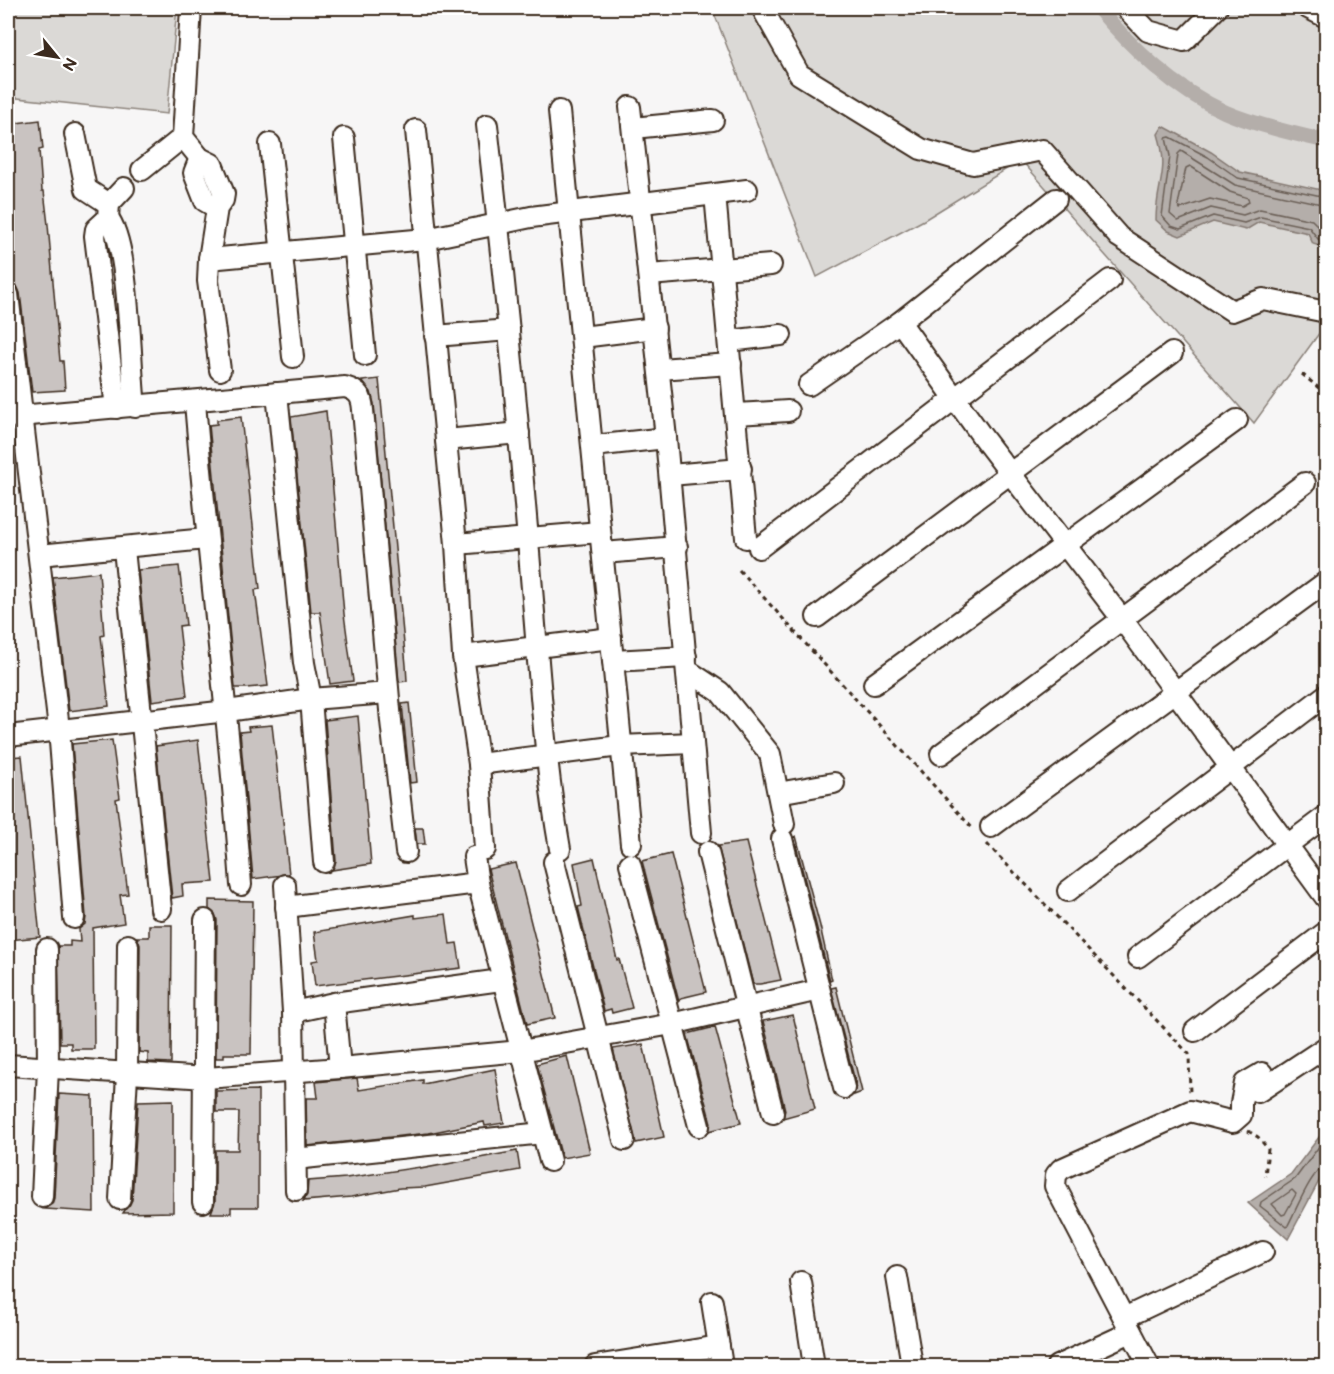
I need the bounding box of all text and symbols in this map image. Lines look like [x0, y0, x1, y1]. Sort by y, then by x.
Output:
north arrow [27, 27, 87, 87]
text: N [57, 54, 80, 74]

